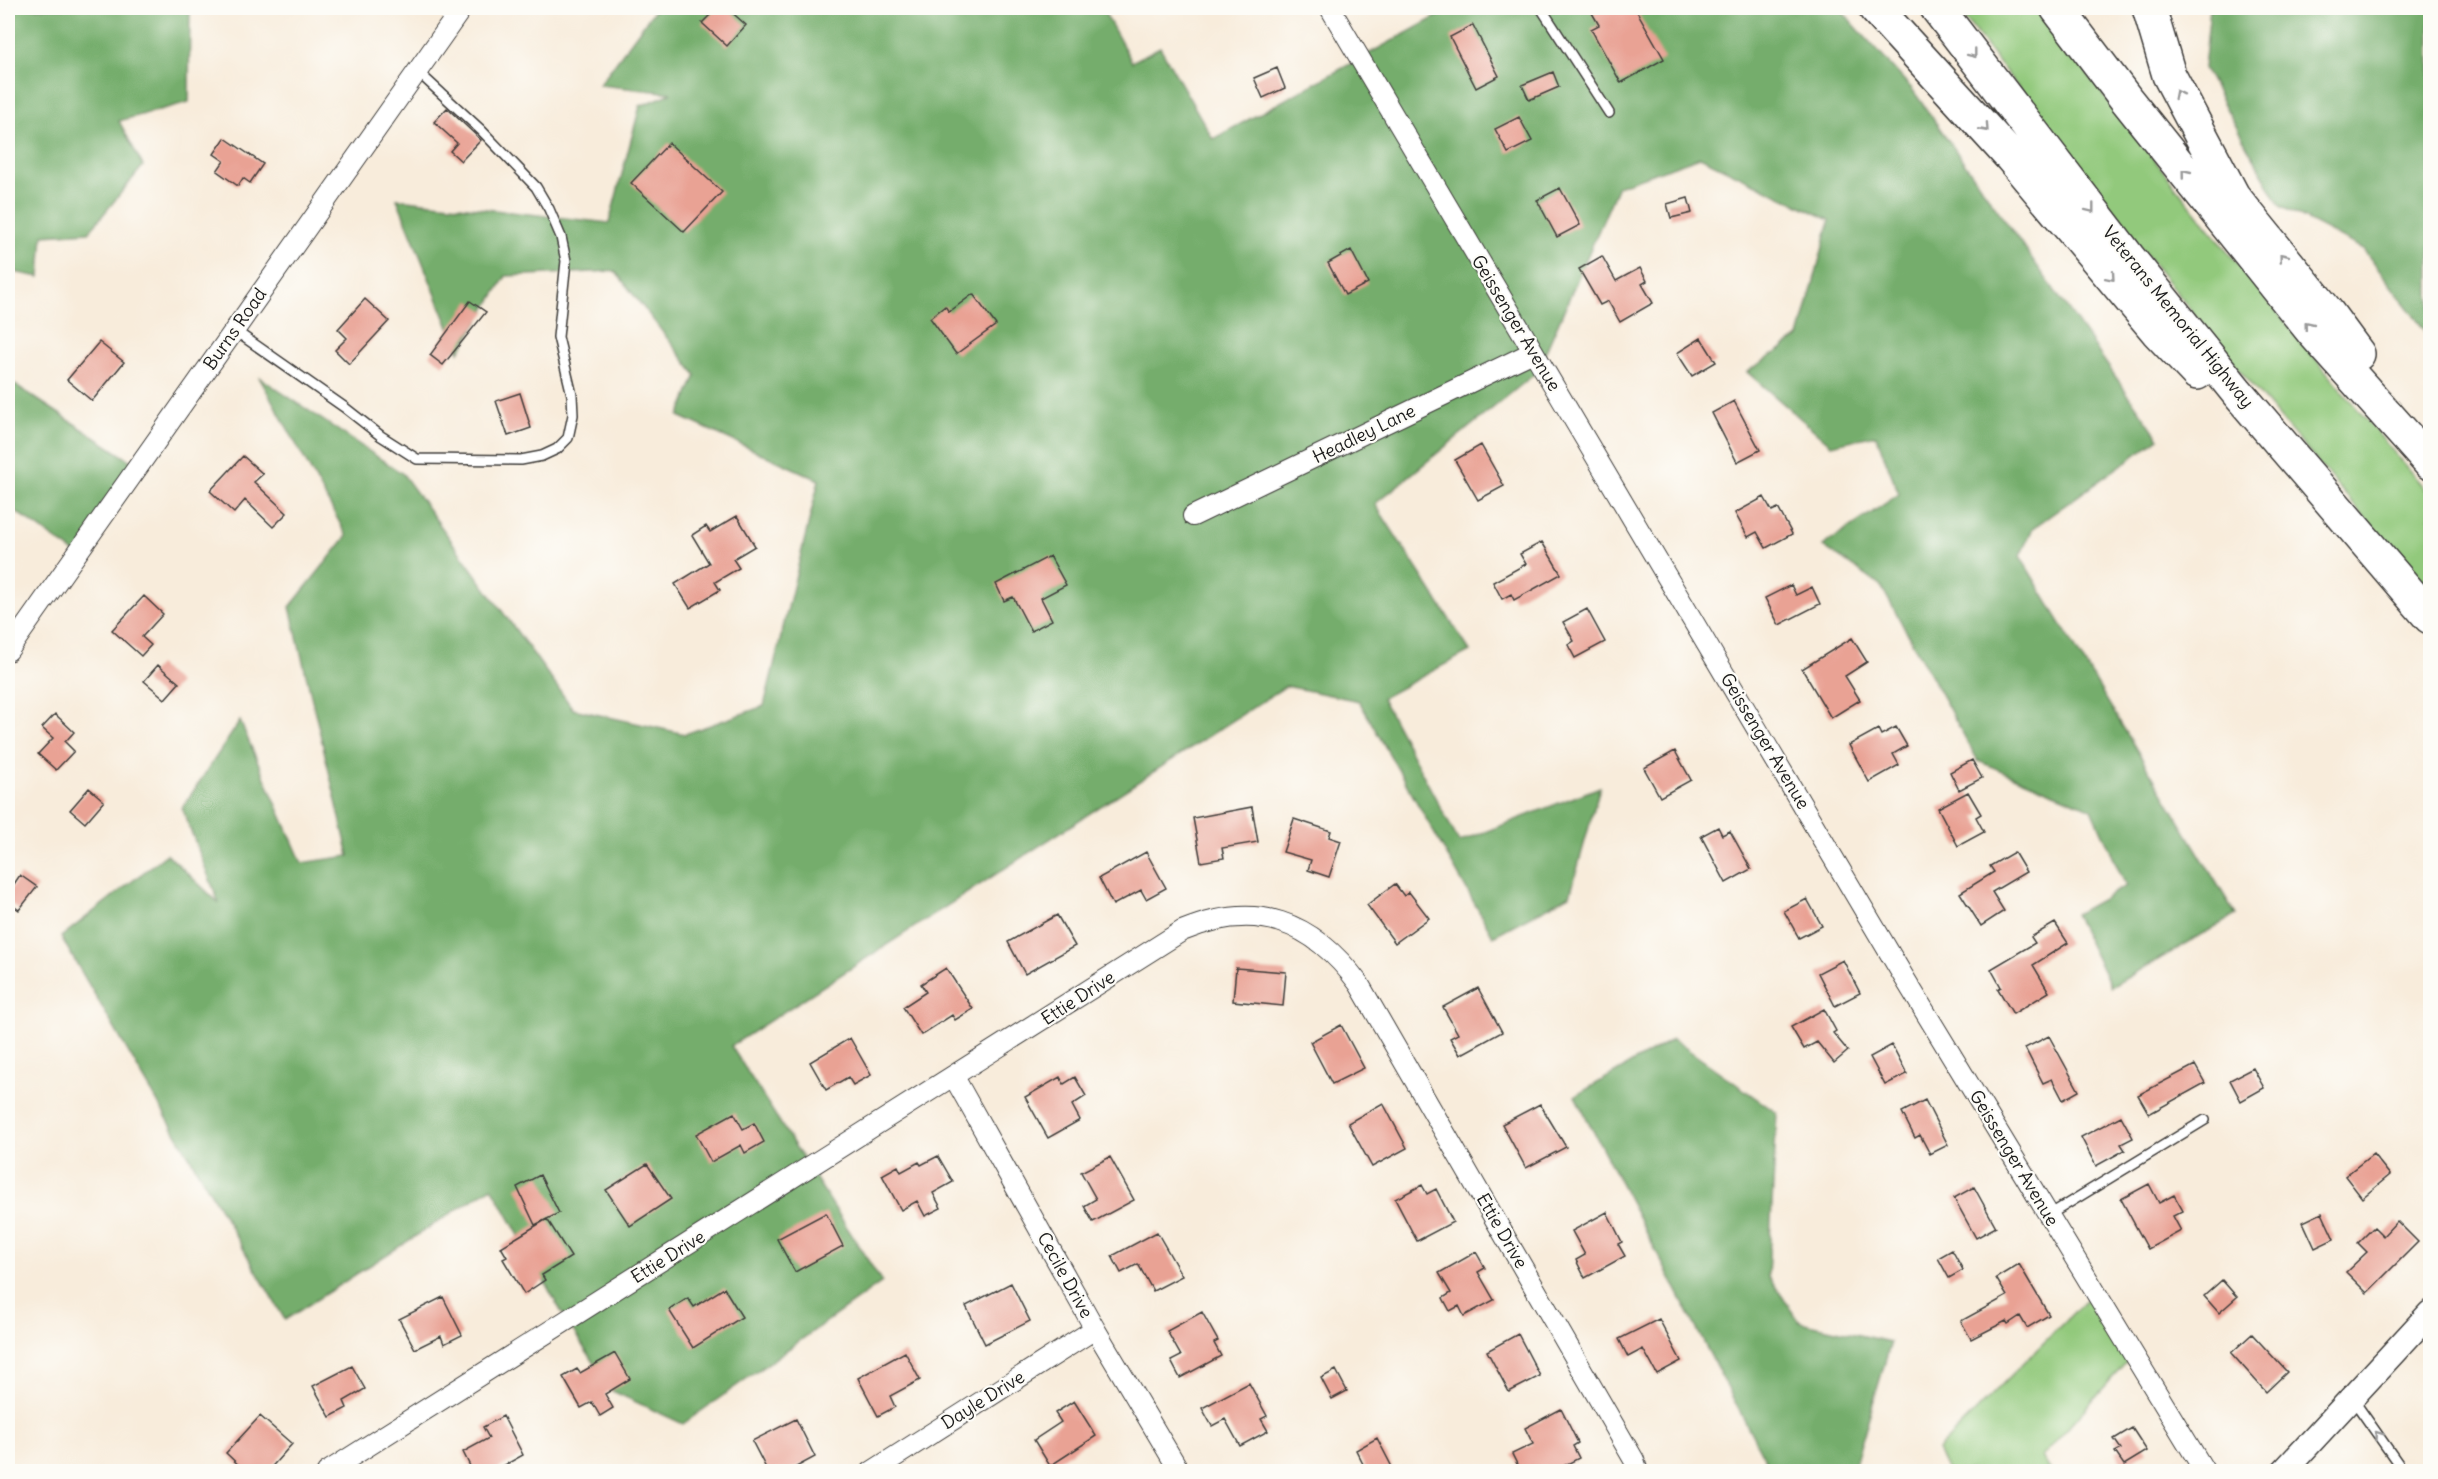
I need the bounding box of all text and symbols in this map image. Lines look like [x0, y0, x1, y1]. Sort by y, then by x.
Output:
one-way arrow [1965, 47, 1976, 58]
one-way arrow [2174, 89, 2185, 100]
one-way arrow [1978, 122, 1989, 132]
one-way arrow [2182, 169, 2193, 180]
one-way arrow [2084, 202, 2095, 213]
street label: Veterans Memorial Highway [2098, 221, 2259, 413]
street label: Geissenger Avenue [1467, 250, 1566, 395]
one-way arrow [2279, 253, 2290, 264]
one-way arrow [2104, 270, 2115, 281]
street label: Burns Road [198, 283, 271, 374]
one-way arrow [2304, 321, 2315, 332]
street label: Headley Lane [1309, 399, 1419, 468]
street label: Geissenger Avenue [1716, 668, 1815, 813]
street label: Ettie Drive [1037, 965, 1119, 1030]
street label: Geissenger Avenue [1965, 1085, 2064, 1230]
street label: Ettie Drive [1472, 1189, 1533, 1272]
street label: Ettie Drive [626, 1225, 709, 1288]
street label: Cecile Drive [1032, 1228, 1098, 1322]
street label: Dayle Drive [937, 1365, 1029, 1434]
one-way arrow [2374, 1430, 2385, 1441]

